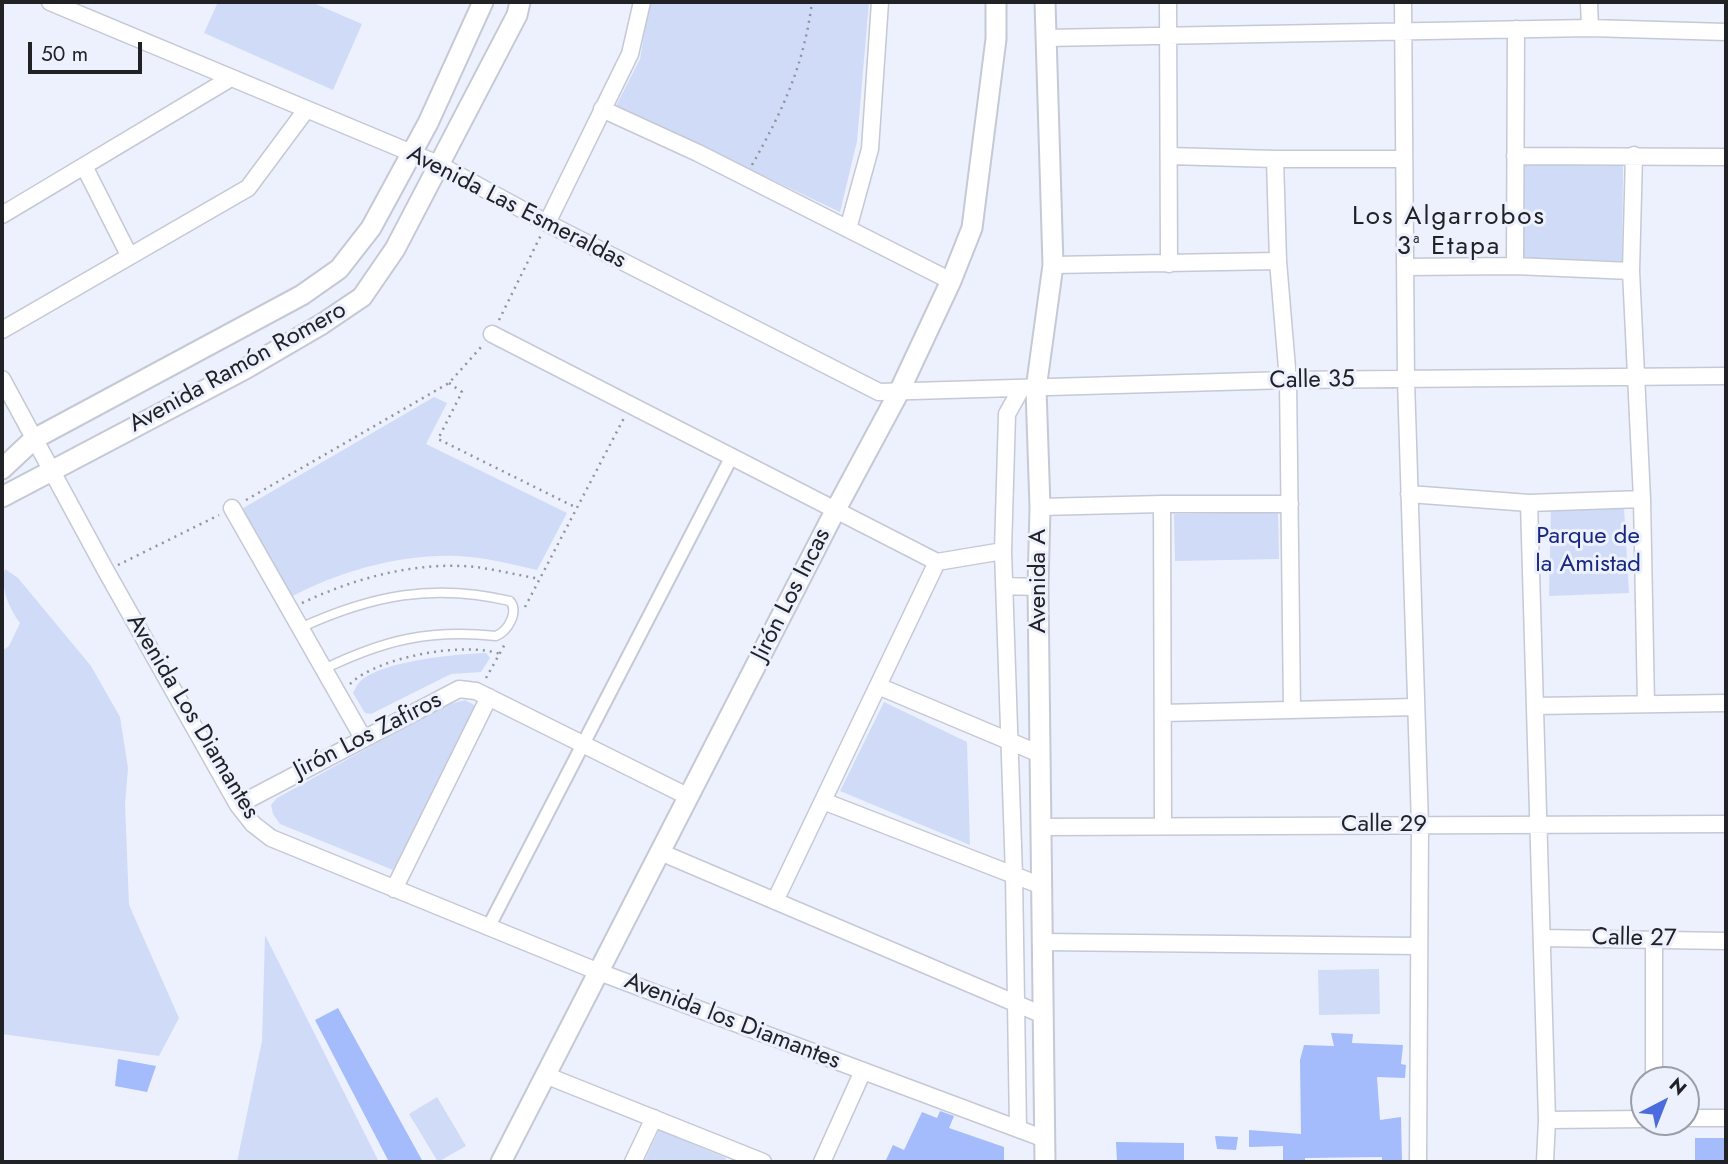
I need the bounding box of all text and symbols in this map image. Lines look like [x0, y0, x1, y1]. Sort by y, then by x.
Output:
scale bar [32, 28, 145, 72]
text: 50 m [41, 39, 88, 69]
street label: Avenida Las Esmeraldas [402, 140, 630, 276]
district label: Los Algarrobos 3ª Etapa [1354, 202, 1544, 264]
street label: Avenida Ramón Romero [124, 296, 352, 440]
street label: Calle 35 [1269, 366, 1355, 396]
park label: Parque de la Amistad [1535, 523, 1641, 579]
street label: Jirón Los Incas [746, 524, 838, 666]
street label: Avenida A [1025, 529, 1053, 633]
street label: Avenida Los Diamantes [119, 609, 265, 825]
street label: Jirón Los Zafiros [289, 686, 447, 786]
street label: Calle 29 [1341, 811, 1427, 839]
street label: Calle 27 [1591, 924, 1677, 954]
street label: Avenida los Diamantes [620, 968, 844, 1076]
north arrow [1630, 1066, 1700, 1136]
text: N [1663, 1071, 1693, 1102]

